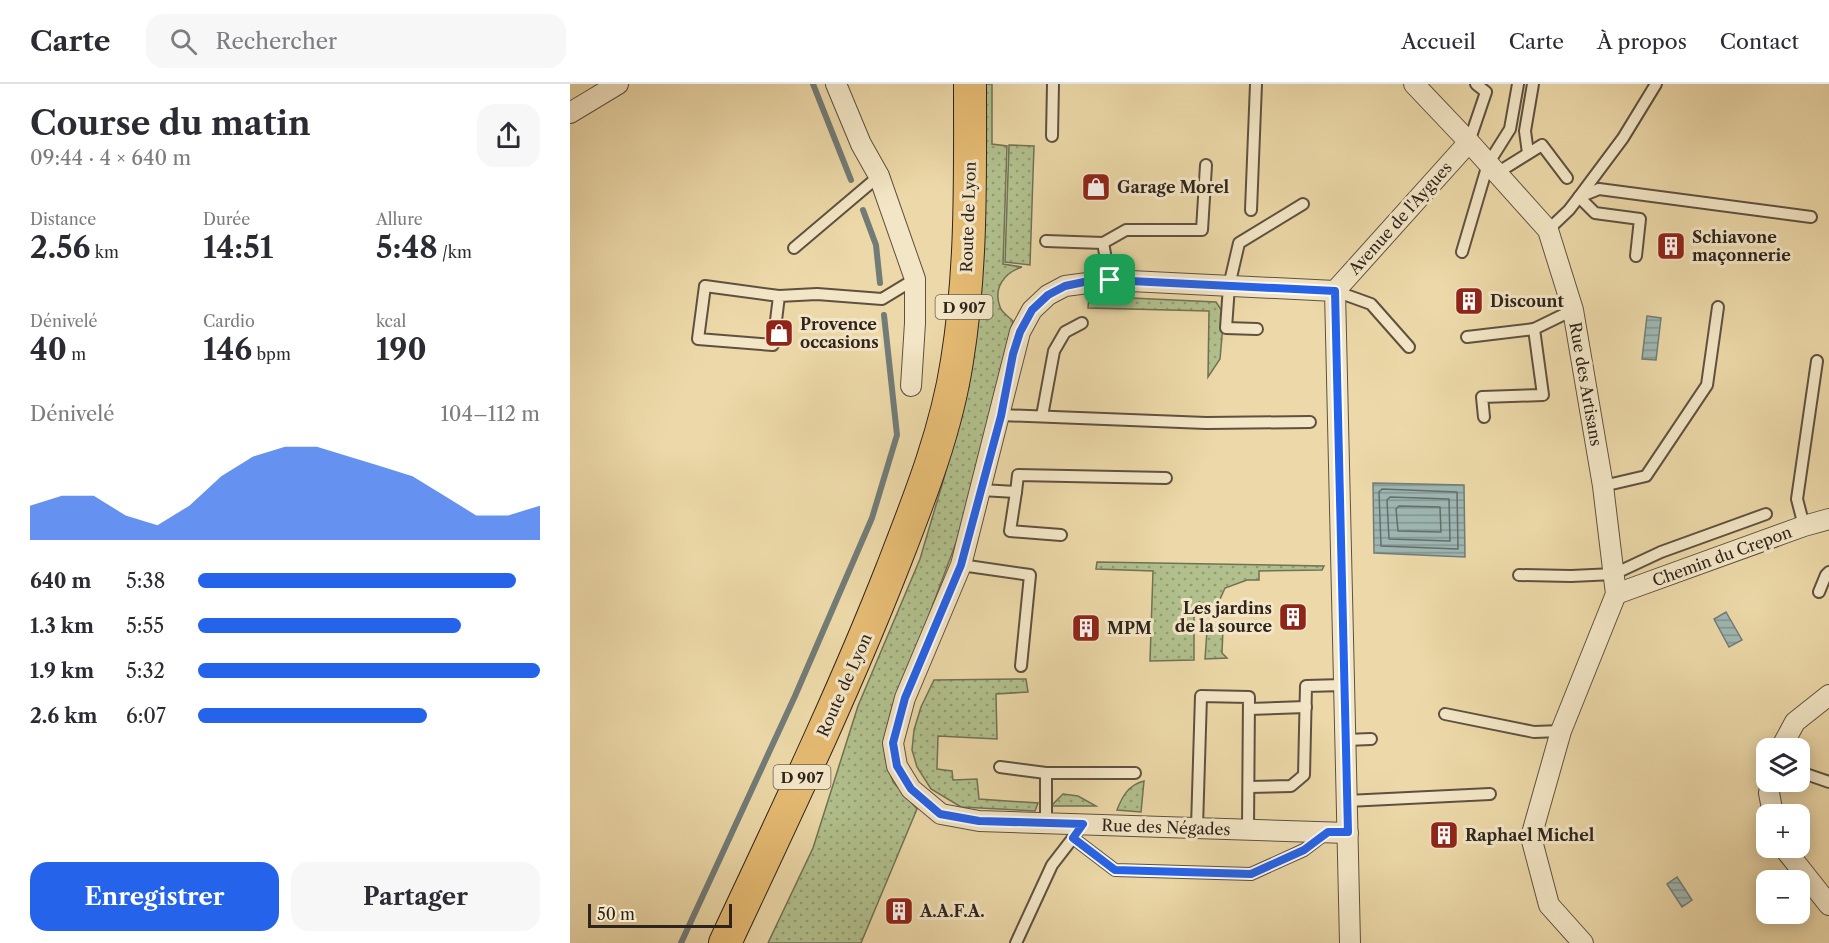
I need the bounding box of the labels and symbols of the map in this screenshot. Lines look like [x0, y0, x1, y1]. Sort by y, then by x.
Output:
street label: Avenue de l'Aygues [1343, 157, 1456, 279]
street label: Route de Lyon [956, 161, 980, 273]
shop icon: Garage Morel [1080, 171, 1112, 203]
place label: Garage Morel [1117, 177, 1229, 197]
place label: Schiavone maçonnerie [1692, 227, 1791, 265]
building icon: Schiavone maçonnerie [1655, 230, 1687, 262]
pin [1084, 254, 1135, 305]
building icon: Discount [1453, 285, 1485, 317]
place label: Discount [1490, 291, 1565, 311]
road number: D 907 [936, 295, 992, 319]
place label: Provence occasions [800, 314, 879, 352]
shop icon: Provence occasions [763, 317, 795, 349]
street label: Rue des Artisans [1565, 320, 1607, 448]
street label: Chemin du Crepon [1650, 522, 1794, 590]
place label: Les jardins de la source [1175, 598, 1272, 636]
building icon: Les jardins de la source [1277, 601, 1309, 633]
building icon: MPM [1070, 612, 1102, 644]
place label: MPM [1107, 618, 1152, 638]
street label: Route de Lyon [812, 630, 876, 740]
road number: D 907 [774, 765, 830, 789]
street label: Rue des Négades [1101, 815, 1231, 839]
building icon: Raphael Michel [1428, 819, 1460, 851]
place label: Raphael Michel [1465, 825, 1595, 845]
building icon: A.A.F.A. [883, 895, 915, 927]
scale bar [588, 901, 732, 928]
place label: A.A.F.A. [919, 901, 985, 921]

